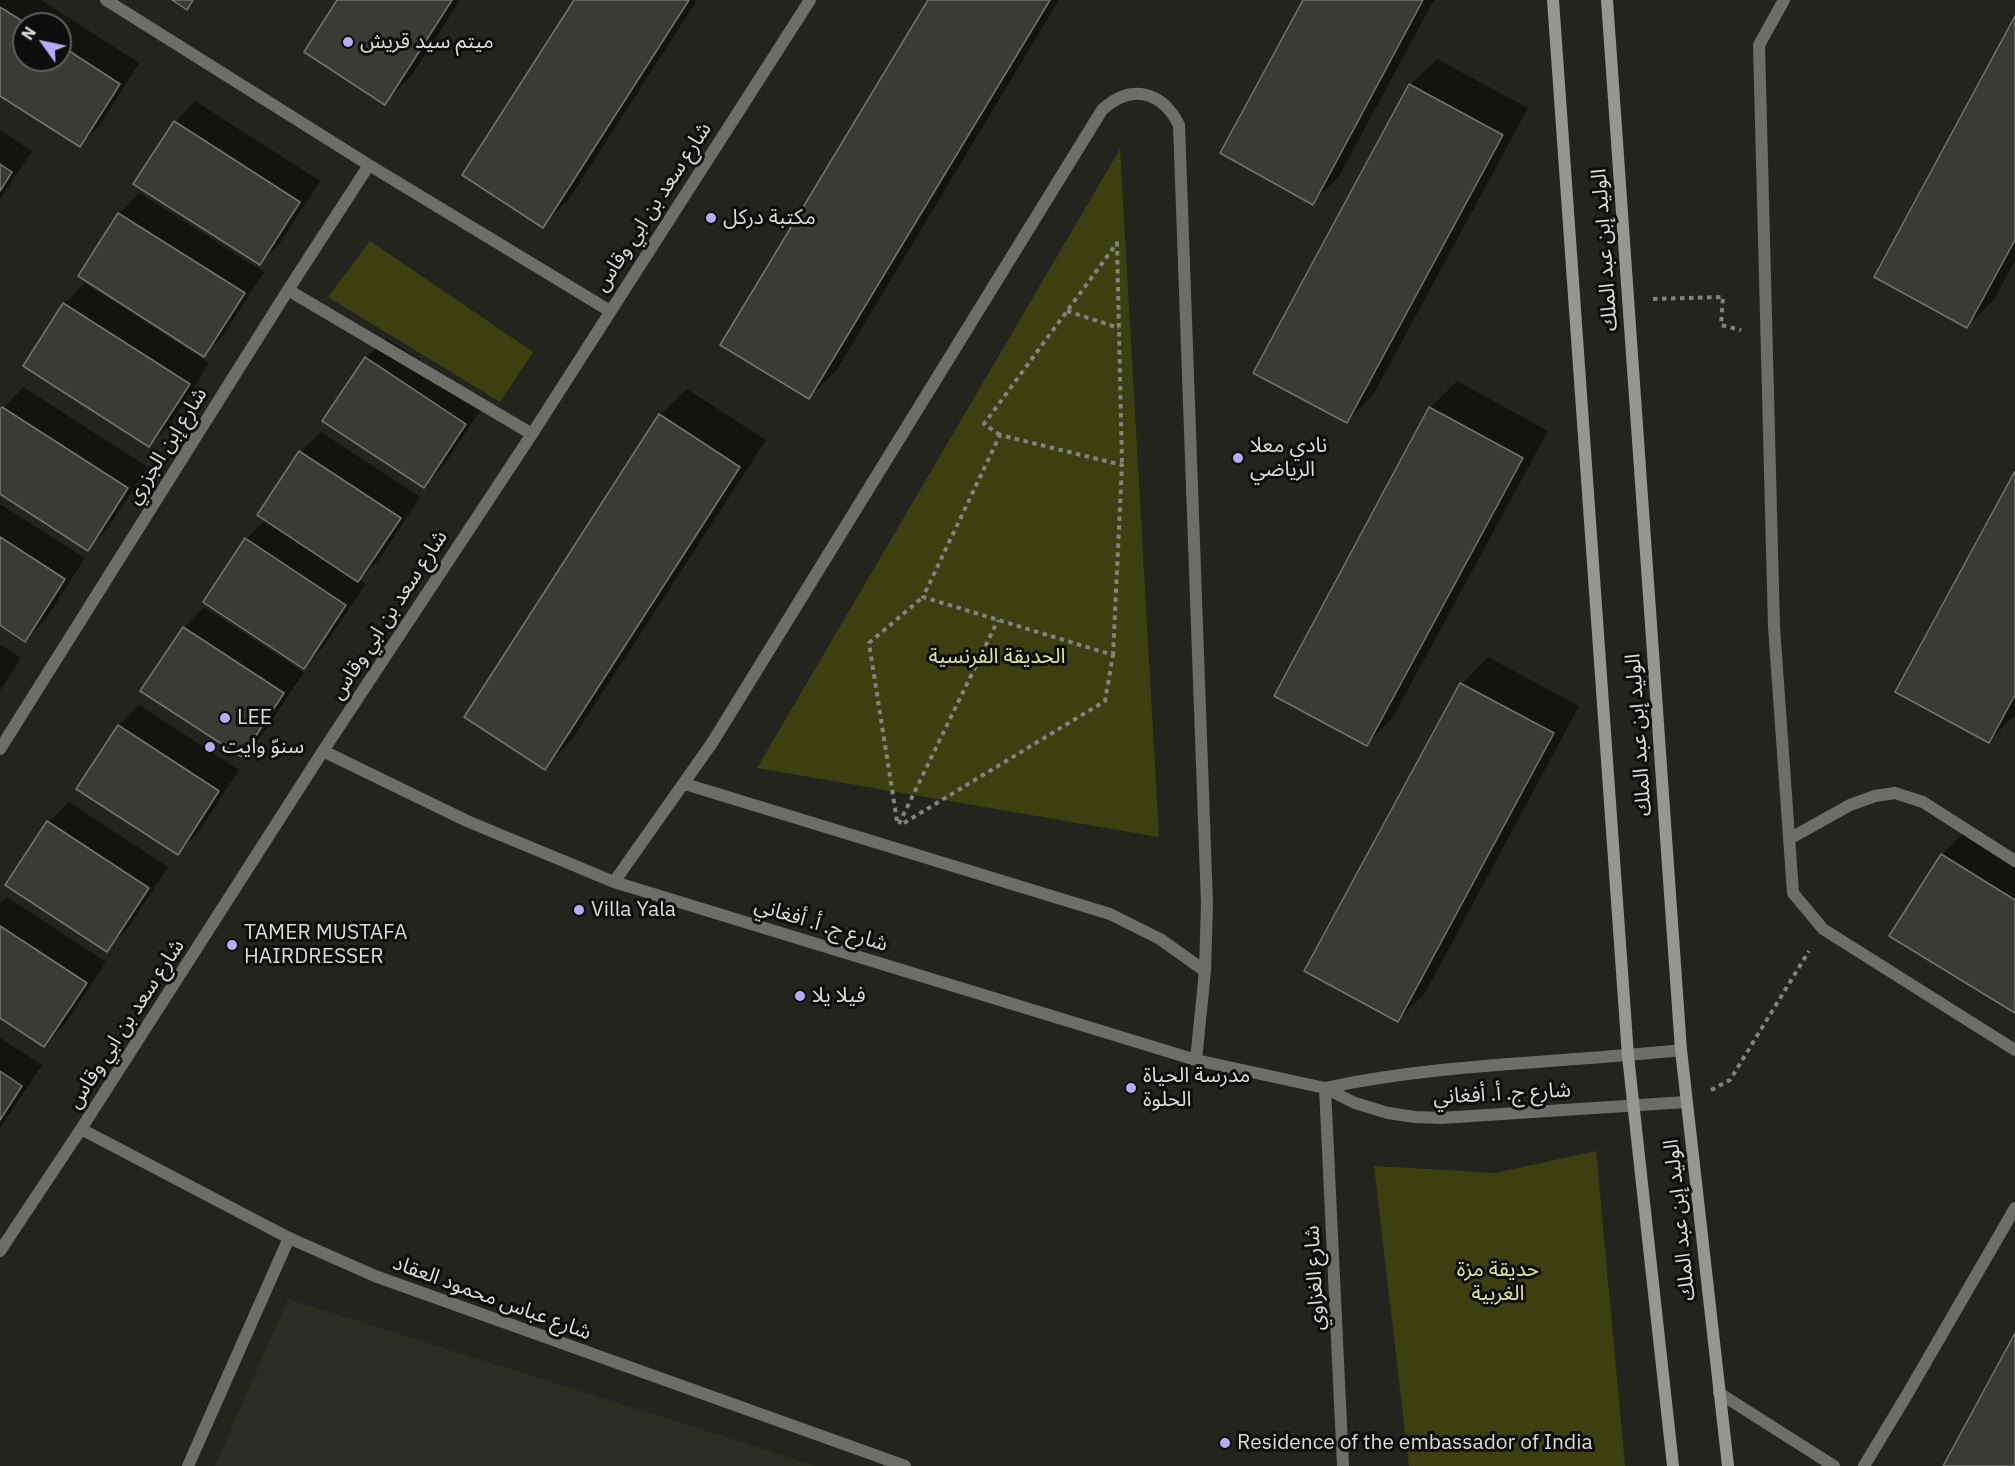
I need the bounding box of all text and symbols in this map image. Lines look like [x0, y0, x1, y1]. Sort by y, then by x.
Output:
north arrow [12, 12, 72, 72]
text: N [17, 23, 40, 44]
place label: ميتم سيد قريش [360, 29, 494, 55]
marker: ميتم سيد قريش [341, 35, 355, 49]
street label: شارع سعد بن ابي وقاس [589, 118, 717, 296]
street label: الوليد إبن عبد الملك [1587, 168, 1623, 332]
place label: مكتبة دركل [723, 205, 816, 231]
marker: مكتبة دركل [704, 211, 718, 225]
street label: شارع إبن الجزري [121, 383, 213, 509]
place label: نادي معلا الرياضي [1250, 433, 1327, 483]
marker: نادي معلا الرياضي [1231, 451, 1245, 465]
street label: شارع سعد بن ابي وقاس [325, 526, 453, 704]
park label: الحديقة الفرنسية [929, 644, 1065, 670]
street label: الوليد إبن عبد الملك [1621, 653, 1657, 817]
place label: LEE [237, 705, 272, 731]
marker: LEE [218, 711, 232, 725]
place label: سنوّ وايت [222, 734, 304, 760]
marker: سنوّ وايت [203, 740, 217, 754]
street label: شارع ج. أ. أفغاني [751, 893, 891, 957]
place label: Villa Yala [591, 897, 676, 923]
marker: Villa Yala [572, 903, 586, 917]
place label: TAMER MUSTAFA HAIRDRESSER [244, 920, 407, 970]
street label: شارع سعد بن ابي وقاس [62, 935, 190, 1113]
marker: TAMER MUSTAFA HAIRDRESSER [225, 938, 239, 952]
place label: فيلا يلا [812, 983, 866, 1009]
marker: فيلا يلا [793, 989, 807, 1003]
place label: مدرسة الحياة الحلوة [1143, 1063, 1250, 1113]
street label: شارع ج. أ. أفغاني [1432, 1078, 1572, 1110]
marker: مدرسة الحياة الحلوة [1124, 1081, 1138, 1095]
street label: الوليد إبن عبد الملك [1659, 1138, 1701, 1302]
street label: شارع الغزاوي [1300, 1225, 1330, 1331]
street label: شارع عباس محمود العقاد [389, 1250, 595, 1346]
park label: حديقة مزة الغربية [1457, 1257, 1539, 1307]
place label: Residence of the embassador of India [1237, 1430, 1593, 1456]
marker: Residence of the embassador of India [1218, 1436, 1232, 1450]

